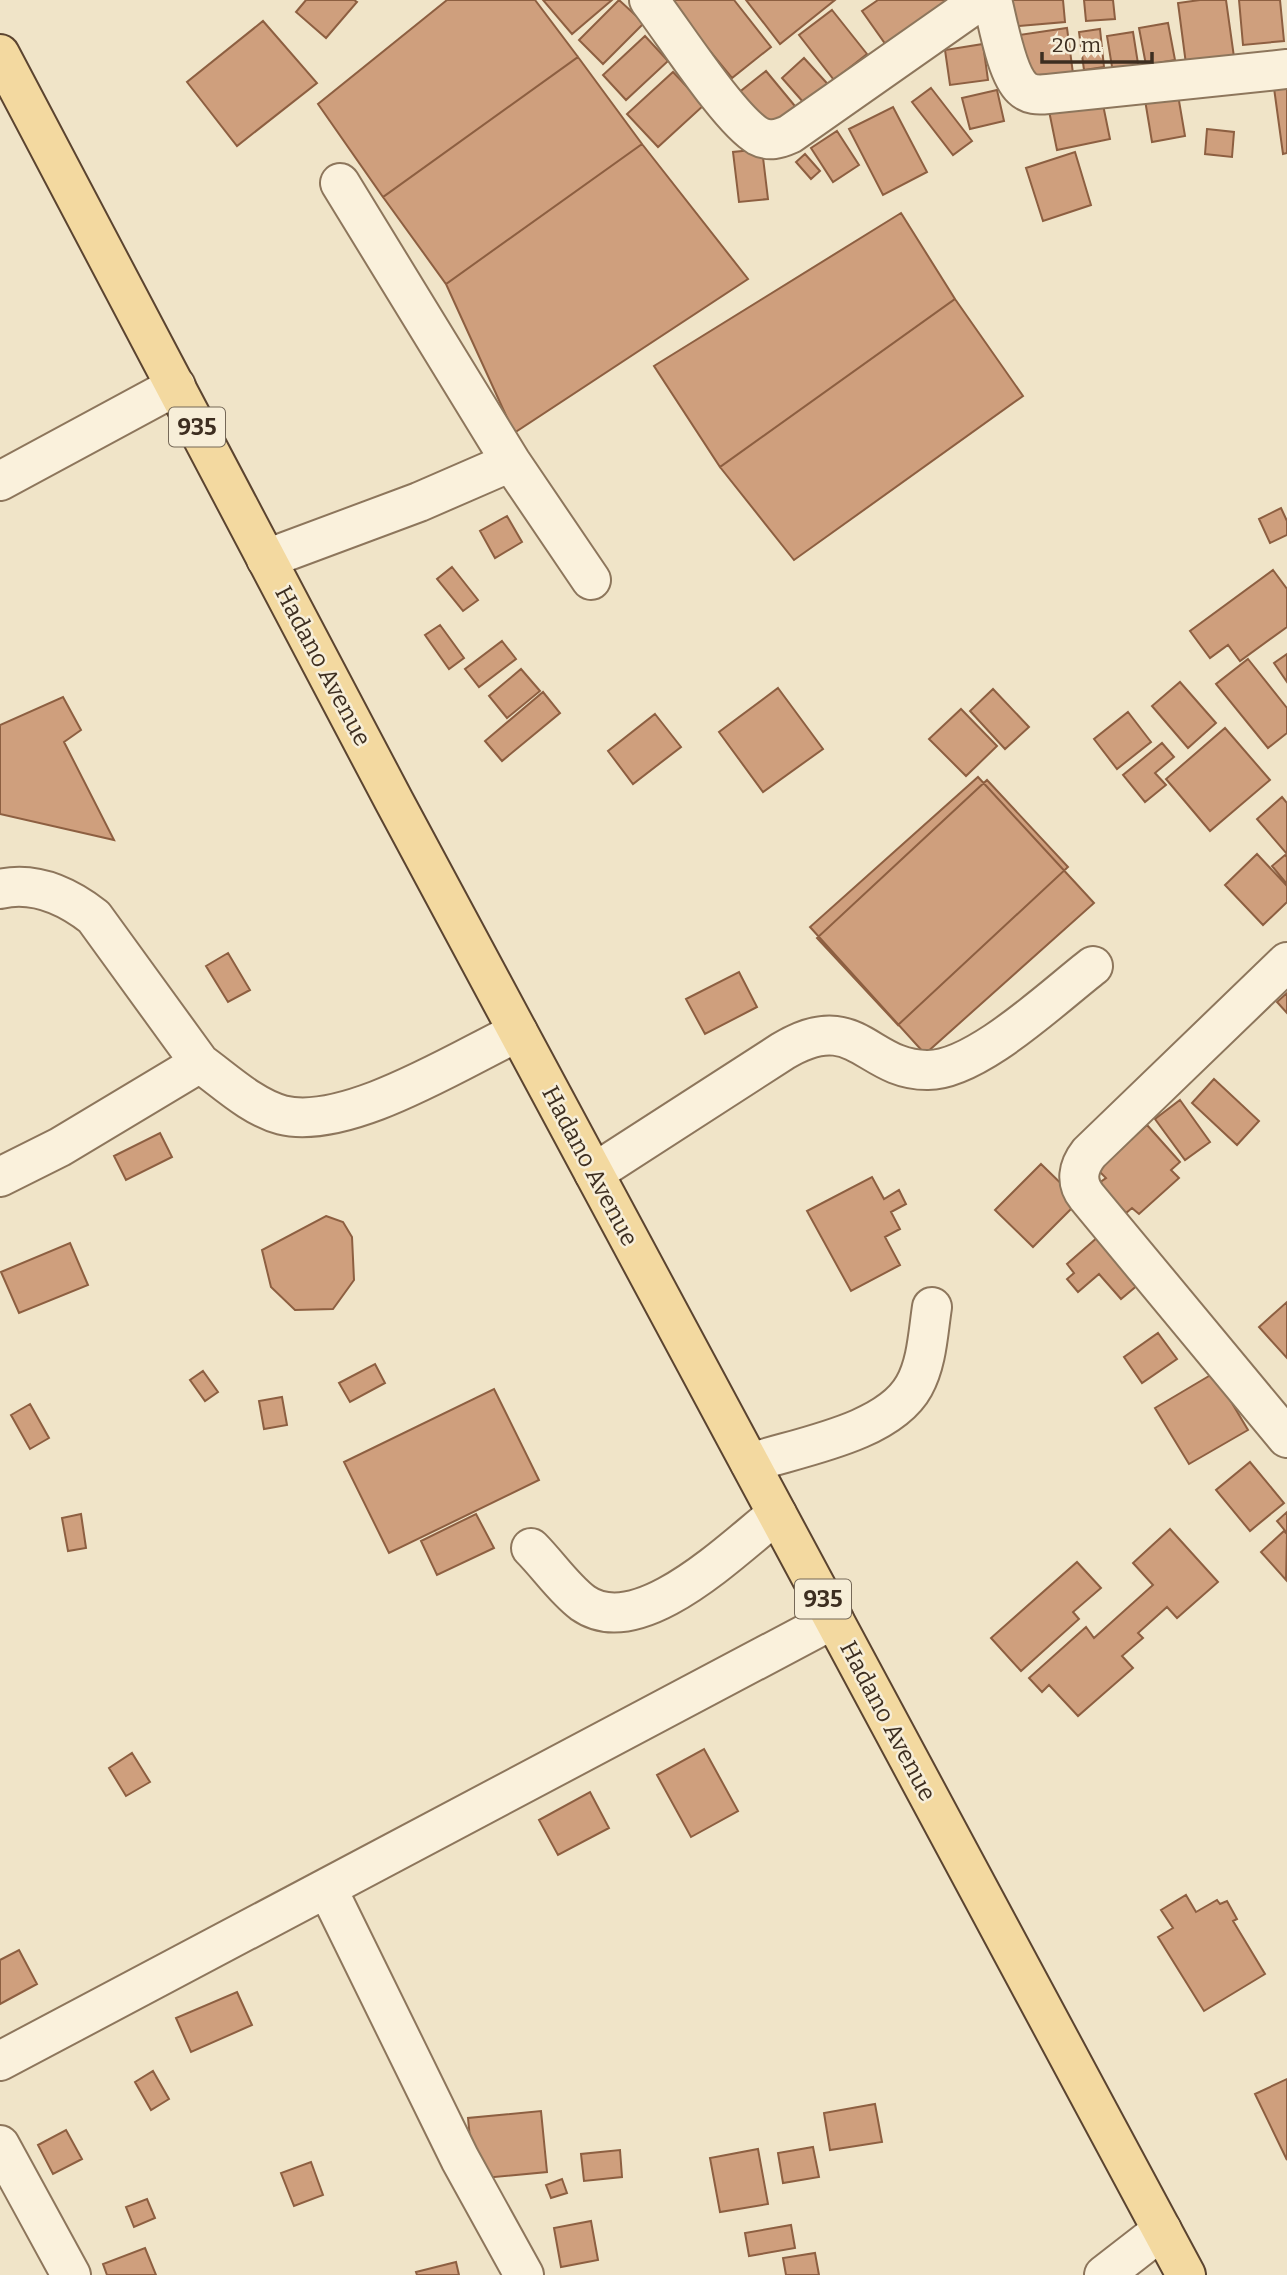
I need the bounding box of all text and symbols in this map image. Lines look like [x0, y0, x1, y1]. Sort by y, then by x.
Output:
scale bar [1042, 21, 1152, 65]
text: 20 m [1052, 32, 1101, 58]
road number: 935 [169, 408, 225, 446]
street label: Hadano Avenue [269, 581, 377, 751]
street label: Hadano Avenue [536, 1081, 644, 1251]
road number: 935 [795, 1580, 851, 1618]
street label: Hadano Avenue [834, 1636, 942, 1806]

